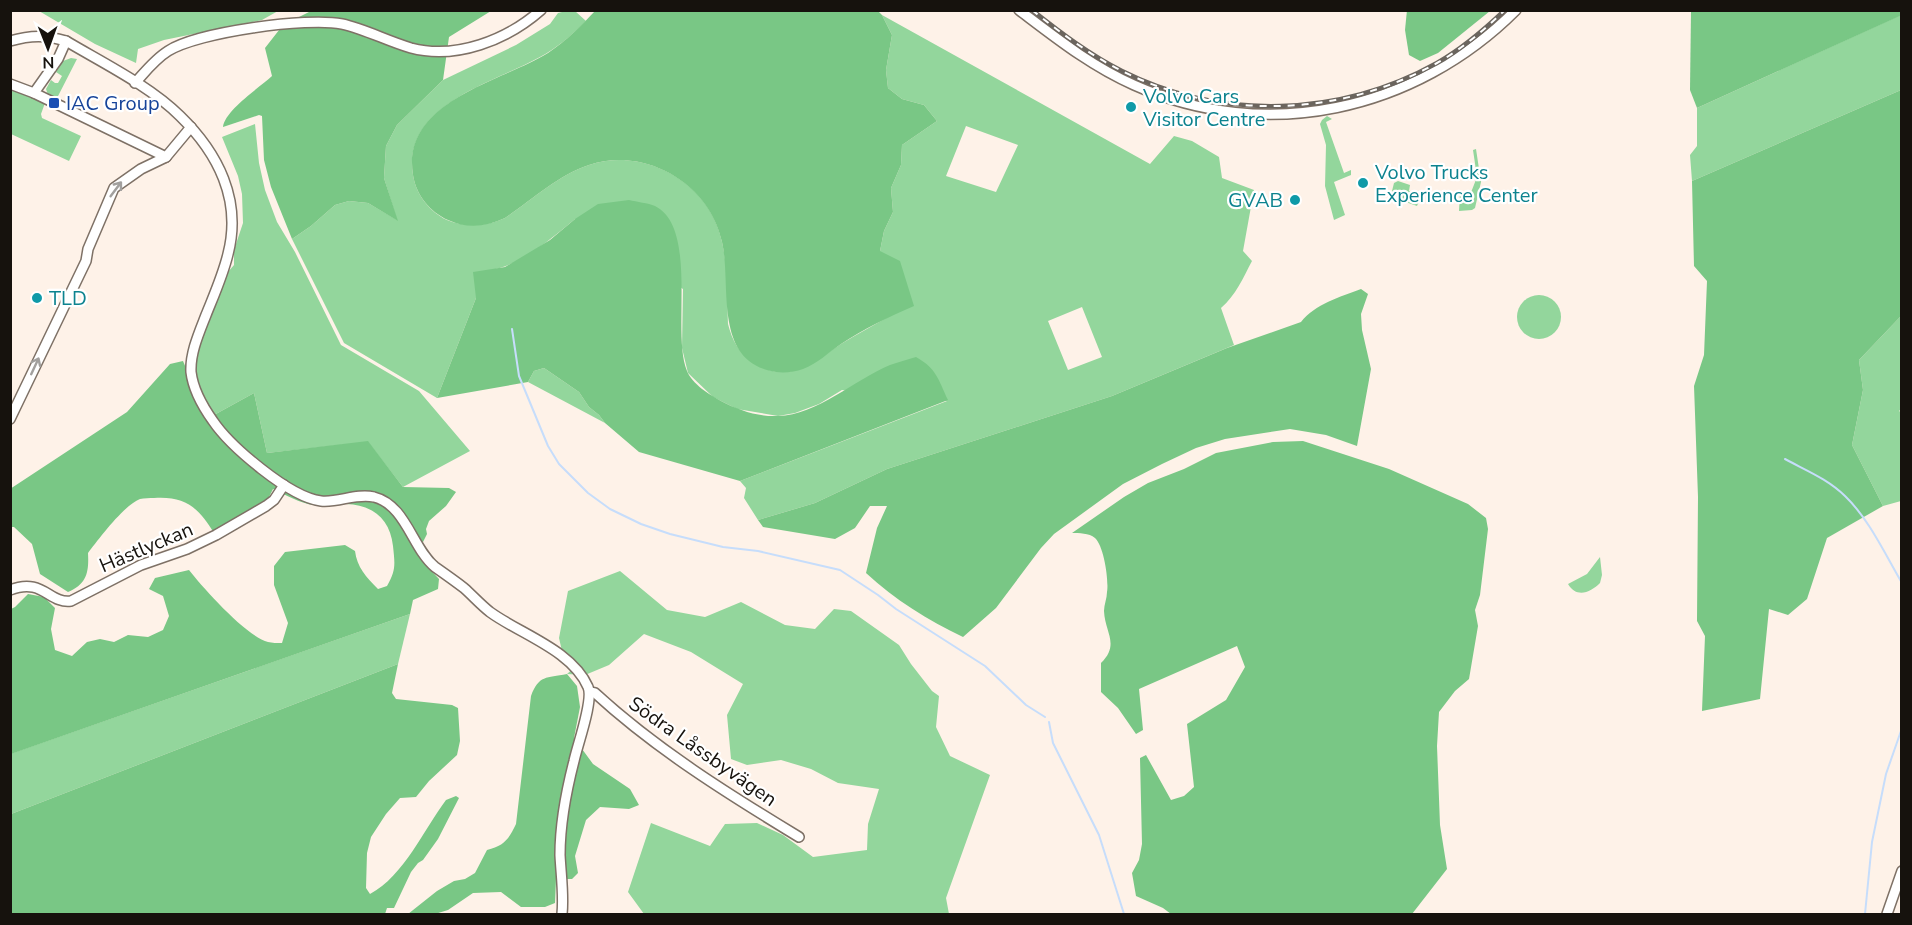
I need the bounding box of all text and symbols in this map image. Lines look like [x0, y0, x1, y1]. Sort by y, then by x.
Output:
north arrow [18, 18, 78, 78]
text: N [42, 51, 54, 73]
place label: Volvo Cars Visitor Centre [1142, 83, 1265, 133]
place label: IAC Group [66, 90, 160, 117]
marker: IAC Group [47, 96, 61, 110]
marker: Volvo Cars Visitor Centre [1124, 100, 1138, 114]
place label: Volvo Trucks Experience Center [1374, 159, 1538, 209]
marker: Volvo Trucks Experience Center [1356, 176, 1370, 190]
one-way arrow [110, 182, 122, 198]
place label: GVAB [1228, 187, 1283, 214]
marker: GVAB [1288, 193, 1302, 207]
place label: TLD [49, 285, 87, 312]
marker: TLD [30, 291, 44, 305]
one-way arrow [30, 357, 42, 375]
street label: Hästlyckan [95, 516, 197, 579]
street label: Södra Låssbyvägen [623, 690, 782, 813]

